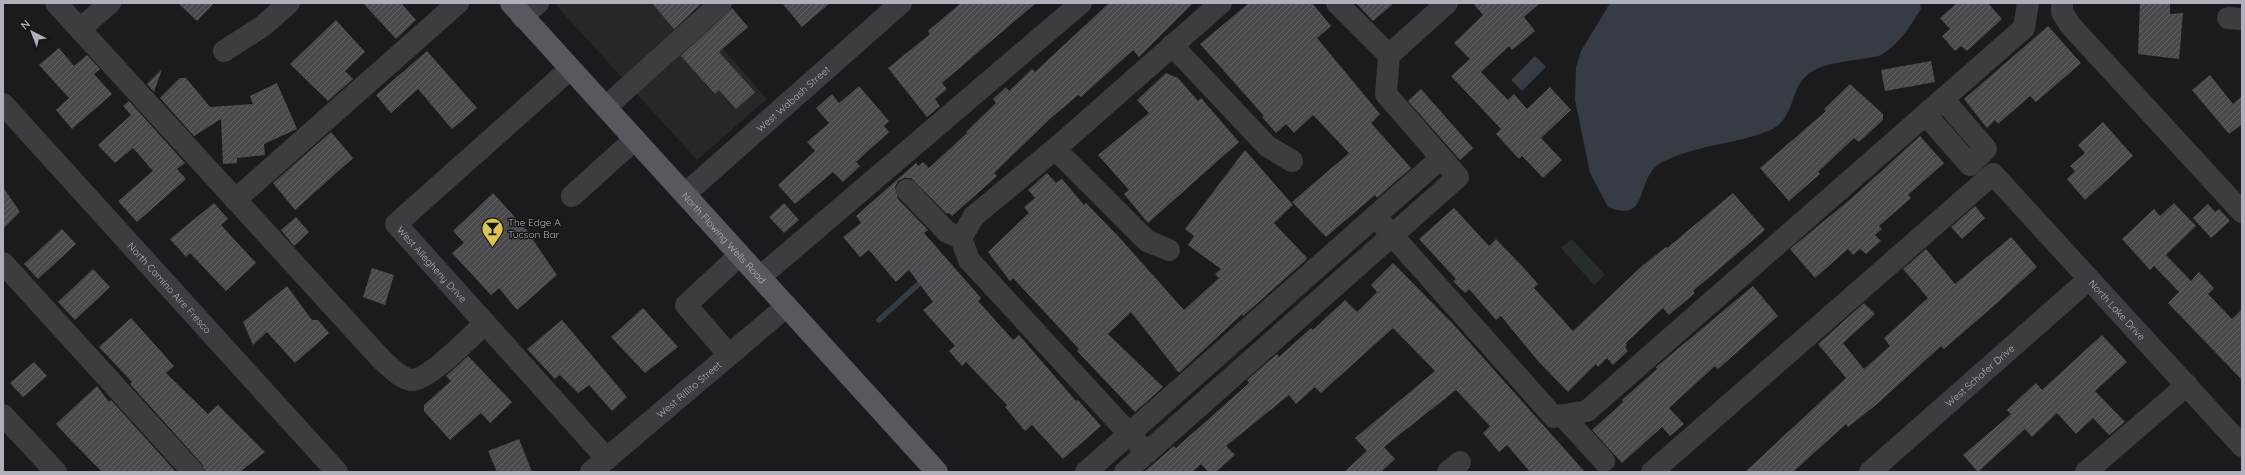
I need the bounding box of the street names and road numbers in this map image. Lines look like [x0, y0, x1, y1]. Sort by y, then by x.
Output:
street label: West Wabash Street [754, 62, 833, 135]
street label: North Flowing Wells Road [679, 189, 769, 287]
street label: West Allegheny Drive [394, 224, 470, 306]
street label: North Camino Aire Fresco [125, 240, 214, 336]
street label: North Lake Drive [2086, 277, 2148, 344]
street label: West Schafer Drive [1942, 342, 2017, 410]
street label: West Rillito Street [654, 358, 725, 421]

